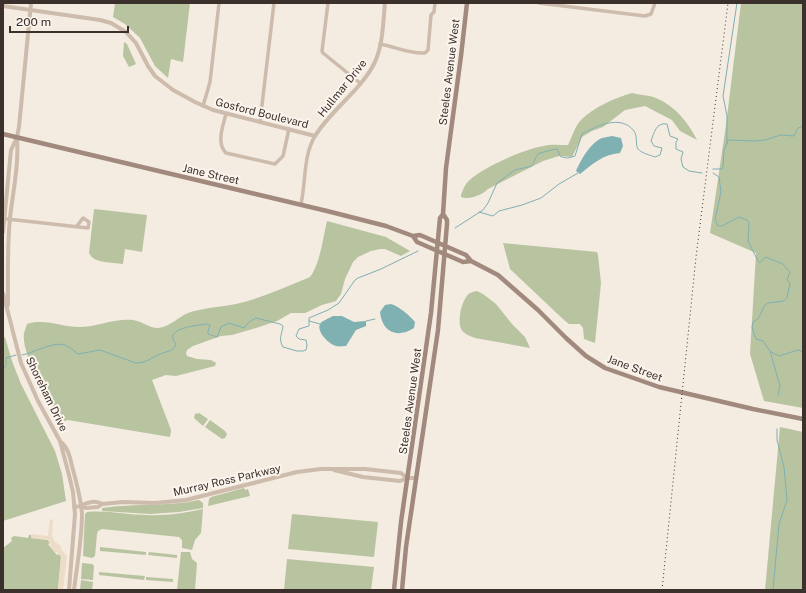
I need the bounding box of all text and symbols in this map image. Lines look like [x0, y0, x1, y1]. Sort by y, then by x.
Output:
scale bar [10, 8, 128, 34]
text: 200 m [16, 15, 51, 29]
street label: Steeles Avenue West [437, 18, 461, 126]
street label: Hullmar Drive [315, 57, 369, 119]
street label: Gosford Boulevard [214, 96, 310, 130]
street label: Jane Street [182, 162, 240, 186]
street label: Steeles Avenue West [397, 347, 423, 455]
street label: Jane Street [606, 352, 664, 384]
street label: Shoreham Drive [24, 355, 70, 433]
street label: Murray Ross Parkway [172, 462, 282, 498]

